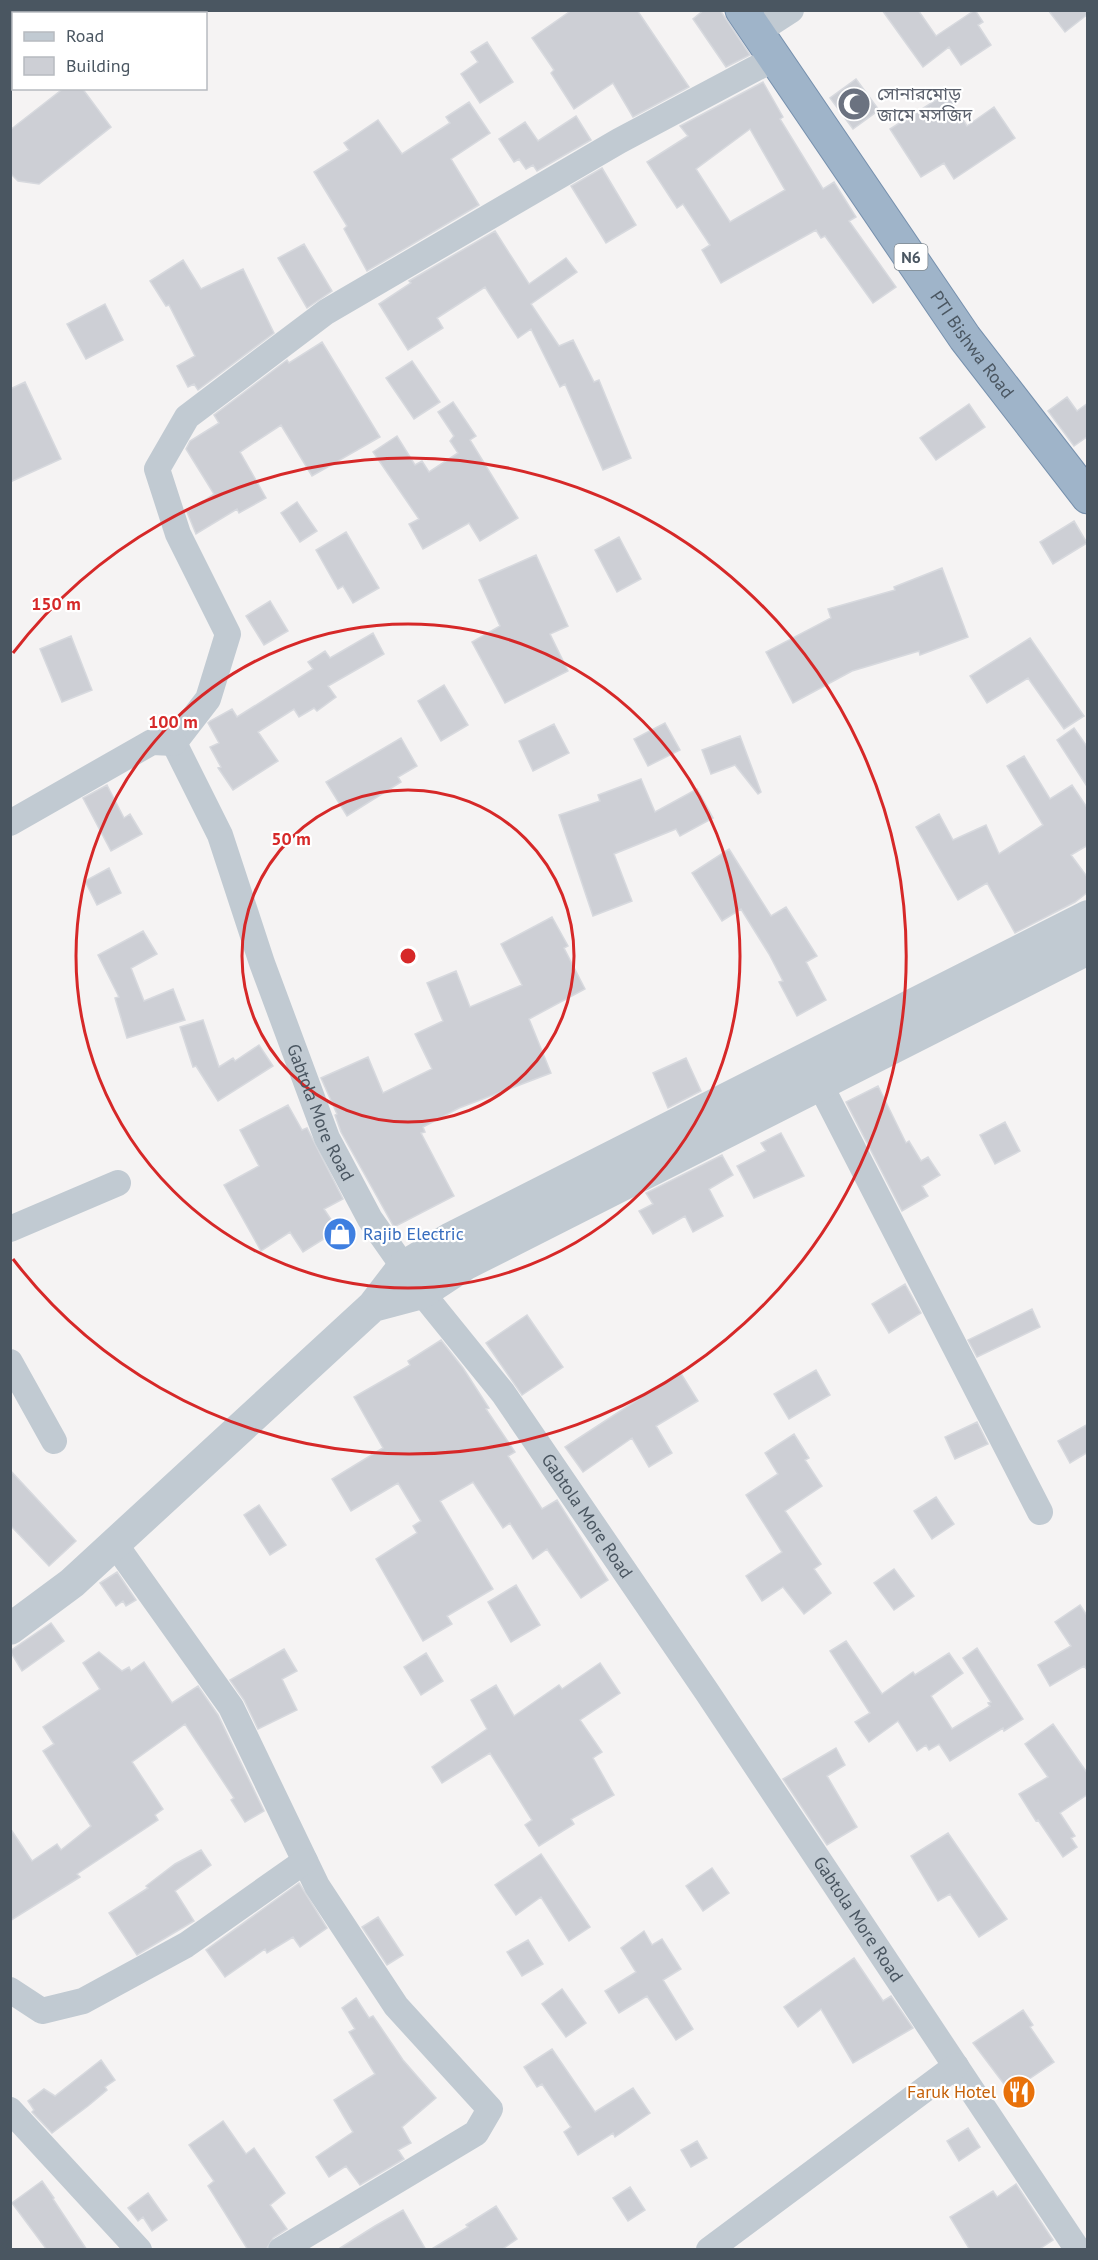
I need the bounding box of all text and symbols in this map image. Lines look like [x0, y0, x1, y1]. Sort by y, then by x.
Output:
legend [12, 12, 207, 90]
text: Road [66, 24, 104, 47]
text: Building [66, 54, 130, 77]
place label: সোনারমোড় জামে মসজিদ [876, 82, 973, 126]
mosque icon: সোনারমোড় জামে মসজিদ [836, 86, 872, 122]
road number: N6 [894, 244, 928, 270]
street label: PTI Bishwa Road [925, 286, 1019, 403]
text: 150 m [31, 592, 81, 615]
text: 100 m [148, 710, 198, 733]
text: 50 m [271, 827, 311, 850]
centre of rings [398, 946, 418, 966]
street label: Gabtola More Road [282, 1041, 360, 1185]
shop icon: Rajib Electric [322, 1216, 358, 1252]
place label: Rajib Electric [363, 1222, 464, 1245]
street label: Gabtola More Road [537, 1449, 638, 1583]
street label: Gabtola More Road [808, 1852, 909, 1986]
restaurant icon: Faruk Hotel [1001, 2074, 1037, 2110]
place label: Faruk Hotel [907, 2080, 997, 2103]

